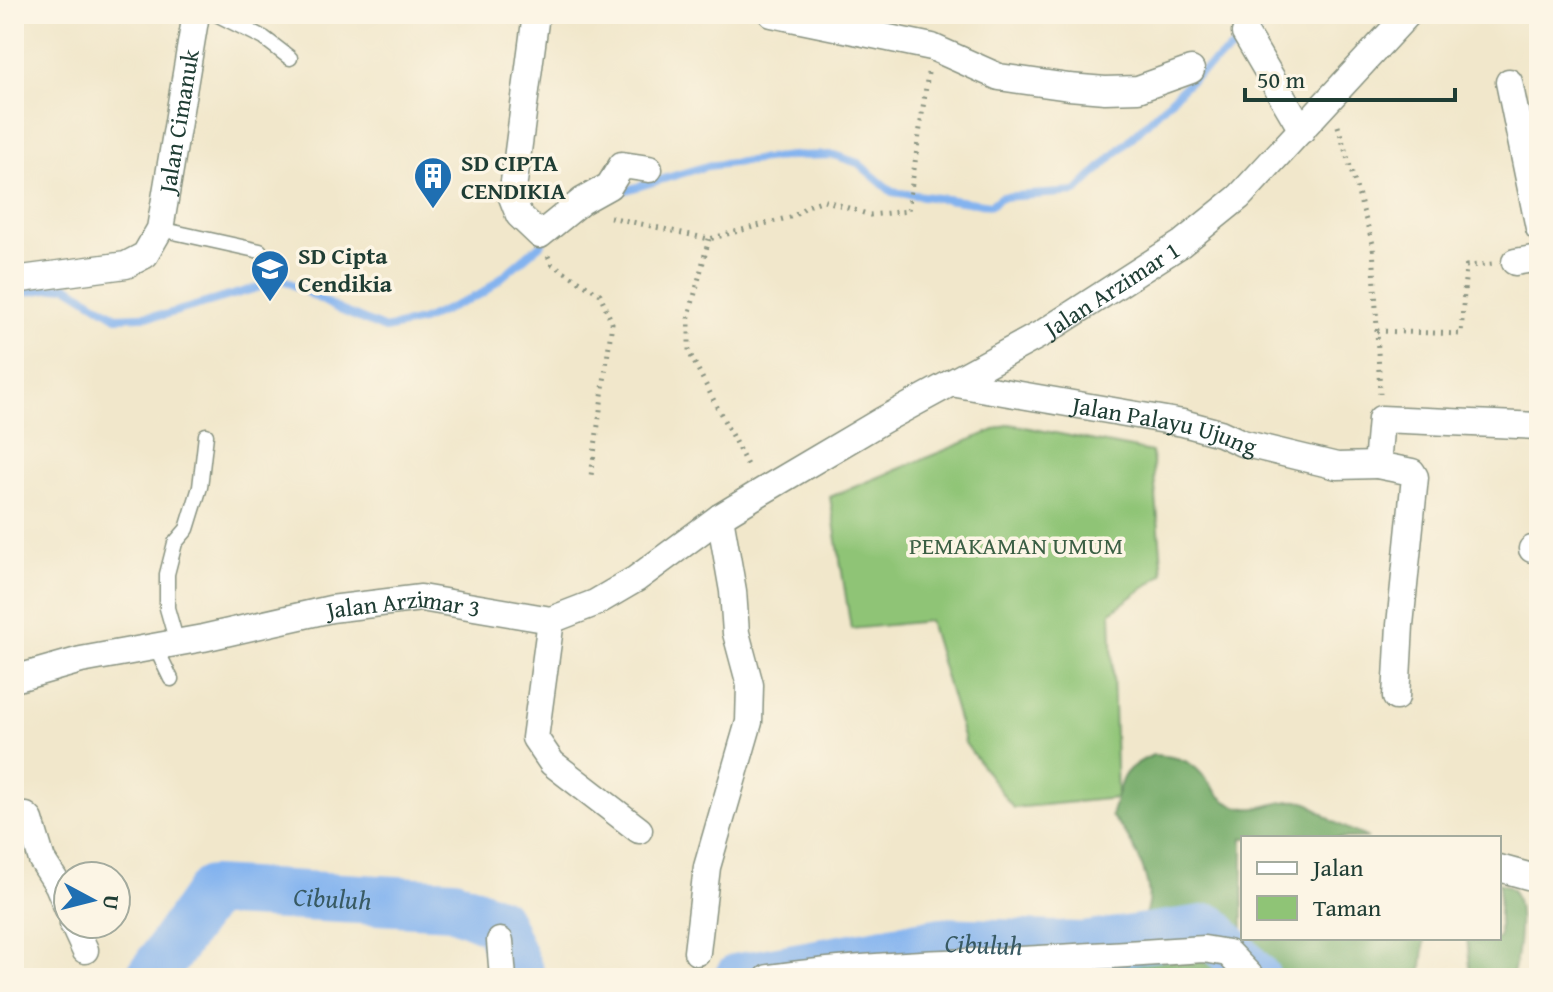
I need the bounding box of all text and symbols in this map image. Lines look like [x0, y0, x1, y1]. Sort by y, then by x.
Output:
street label: Jalan Cimanuk [148, 46, 207, 198]
scale bar [1245, 52, 1455, 102]
text: 50 m [1257, 62, 1305, 97]
place label: SD CIPTA CENDIKIA [461, 145, 566, 208]
building icon: SD CIPTA CENDIKIA [412, 155, 454, 210]
street label: Jalan Arzimar 1 [1034, 232, 1186, 347]
place label: SD Cipta Cendikia [298, 238, 393, 301]
school or university icon: SD Cipta Cendikia [249, 248, 291, 303]
street label: Jalan Palayu Ujung [1067, 386, 1260, 463]
park label: PEMAKAMAN UMUM [909, 528, 1123, 563]
street label: Jalan Arzimar 3 [320, 580, 483, 628]
legend [1241, 836, 1501, 940]
text: Jalan [1310, 850, 1364, 885]
north arrow [52, 860, 132, 940]
water label: Cibuluh [293, 876, 373, 919]
text: Taman [1313, 890, 1382, 925]
text: U [95, 893, 129, 912]
water label: Cibuluh [944, 923, 1023, 964]

